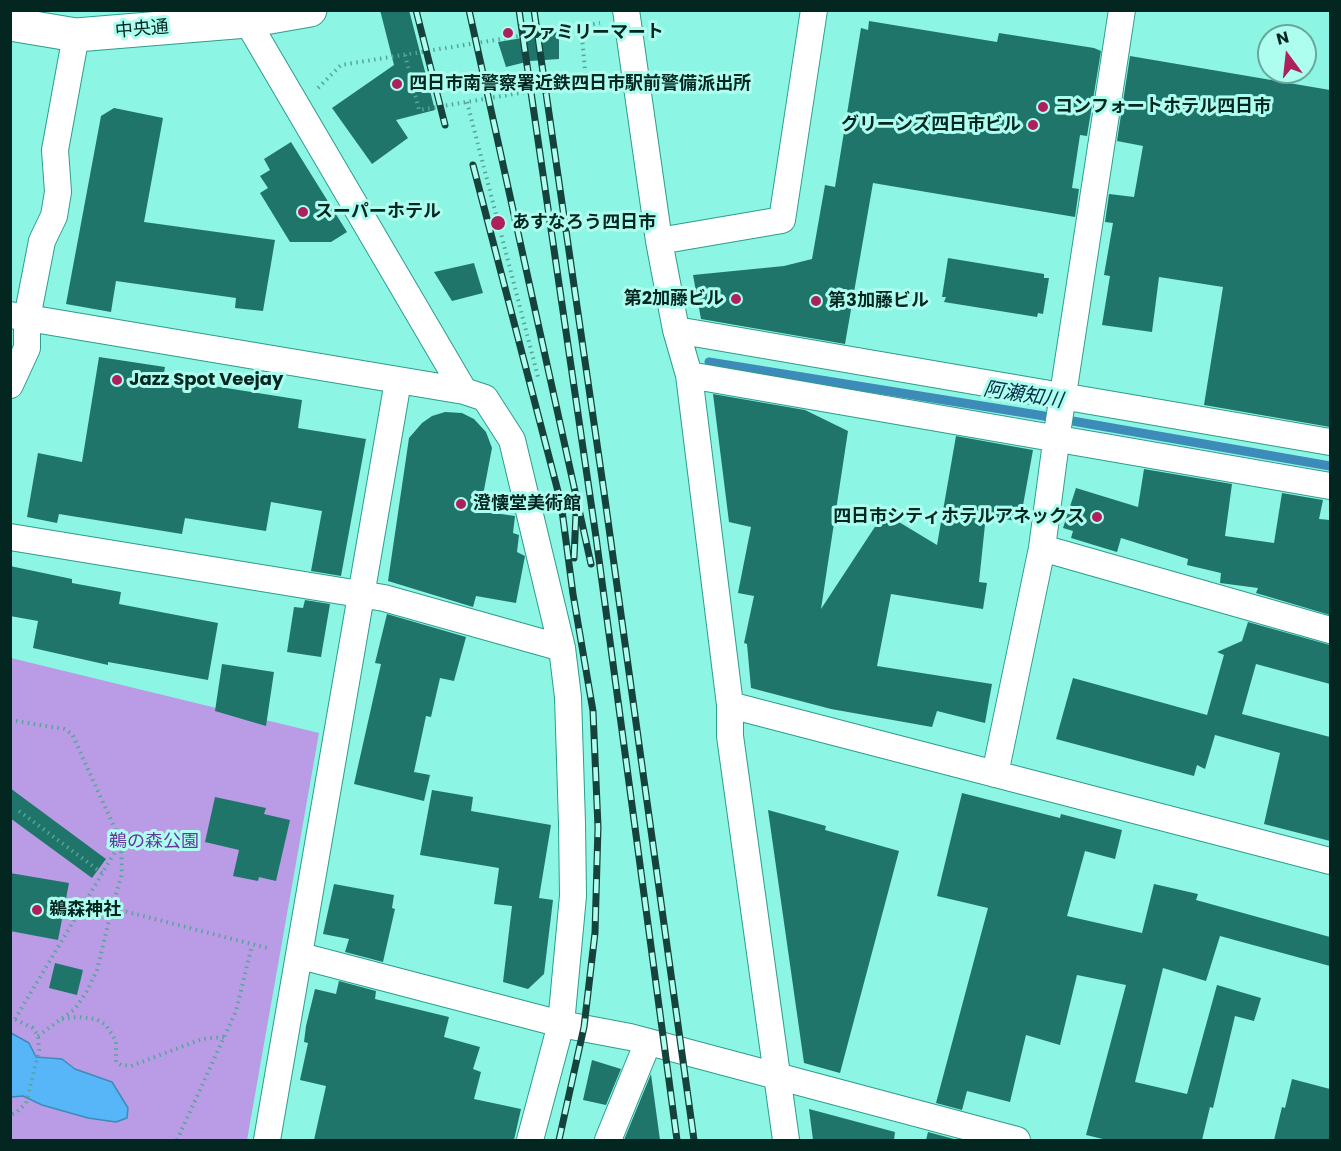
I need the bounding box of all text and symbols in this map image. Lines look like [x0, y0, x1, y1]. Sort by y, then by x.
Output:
street label: 中央通 [114, 17, 170, 43]
place label: ファミリーマート [520, 22, 664, 44]
north arrow [1257, 24, 1317, 84]
text: N [1274, 25, 1292, 51]
marker: ファミリーマート [501, 26, 515, 40]
place label: 四日市南警察署近鉄四日市駅前警備派出所 [409, 73, 751, 95]
marker: 四日市南警察署近鉄四日市駅前警備派出所 [390, 77, 404, 91]
place label: コンフォートホテル四日市 [1055, 96, 1271, 118]
marker: コンフォートホテル四日市 [1036, 100, 1050, 114]
place label: グリーンズ四日市ビル [841, 114, 1021, 136]
marker: グリーンズ四日市ビル [1026, 118, 1040, 132]
place label: スーパーホテル [315, 201, 441, 223]
marker: スーパーホテル [296, 205, 310, 219]
place label: あすなろう四日市 [512, 212, 656, 234]
marker: あすなろう四日市 [489, 214, 507, 232]
place label: 第2加藤ビル [624, 288, 724, 310]
place label: 第3加藤ビル [828, 290, 929, 312]
marker: 第2加藤ビル [729, 292, 743, 306]
marker: 第3加藤ビル [809, 294, 823, 308]
place label: Jazz Spot Veejay [129, 369, 283, 391]
marker: Jazz Spot Veejay [110, 373, 124, 387]
water label: 阿瀬知川 [982, 378, 1064, 414]
place label: 澄懐堂美術館 [473, 493, 581, 515]
marker: 澄懐堂美術館 [454, 497, 468, 511]
place label: 四日市シティホテルアネックス [833, 506, 1085, 528]
marker: 四日市シティホテルアネックス [1090, 510, 1104, 524]
park label: 鵜の森公園 [109, 831, 199, 853]
place label: 鵜森神社 [49, 899, 121, 921]
marker: 鵜森神社 [30, 903, 44, 917]

